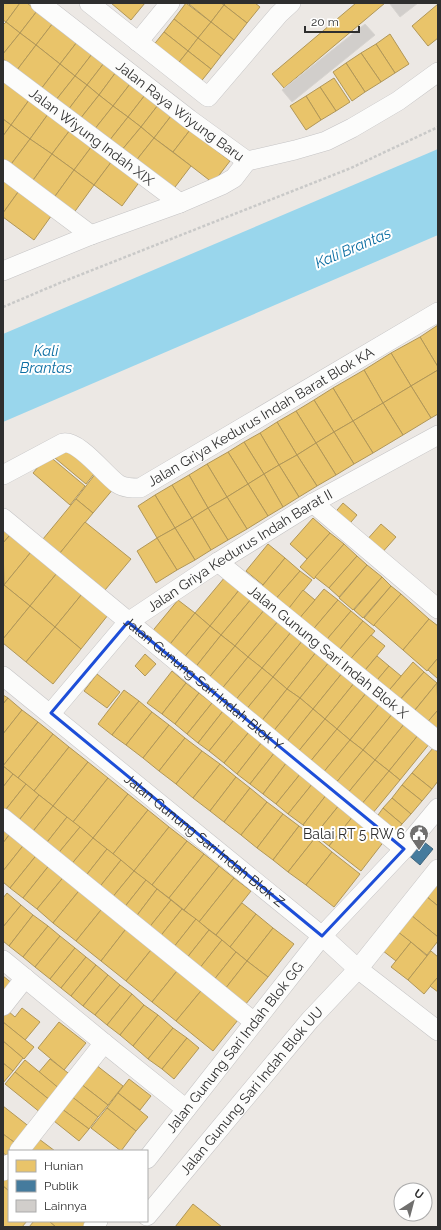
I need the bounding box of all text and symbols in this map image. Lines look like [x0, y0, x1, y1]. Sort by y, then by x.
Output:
scale bar [305, 8, 359, 34]
text: 20 m [311, 15, 339, 29]
street label: Jalan Raya Wiyung Baru [113, 57, 247, 164]
street label: Jalan Wiyung Indah XIX [26, 85, 157, 189]
water label: Kali Brantas [312, 224, 394, 272]
water label: Kali Brantas [20, 342, 72, 377]
street label: Jalan Griya Kedurus Indah Barat Blok KA [145, 343, 377, 490]
street label: Jalan Griya Kedurus Indah Barat II [144, 486, 335, 615]
street label: Jalan Gunung Sari Indah Blok X [245, 582, 411, 721]
street label: Jalan Gunung Sari Indah Blok Y [121, 613, 286, 754]
street label: Jalan Gunung Sari Indah Blok Z [121, 770, 288, 910]
public building icon: Balai RT 5 RW 6 [408, 823, 430, 851]
place label: Balai RT 5 RW 6 [303, 826, 405, 842]
street label: Jalan Gunung Sari Indah Blok GG [163, 959, 307, 1136]
street label: Jalan Gunung Sari Indah Blok UU [177, 1004, 326, 1178]
legend [8, 1150, 148, 1222]
text: Hunian [44, 1159, 83, 1173]
text: Publik [44, 1179, 79, 1193]
north arrow [393, 1182, 433, 1222]
text: U [411, 1187, 426, 1202]
text: Lainnya [44, 1199, 87, 1213]

